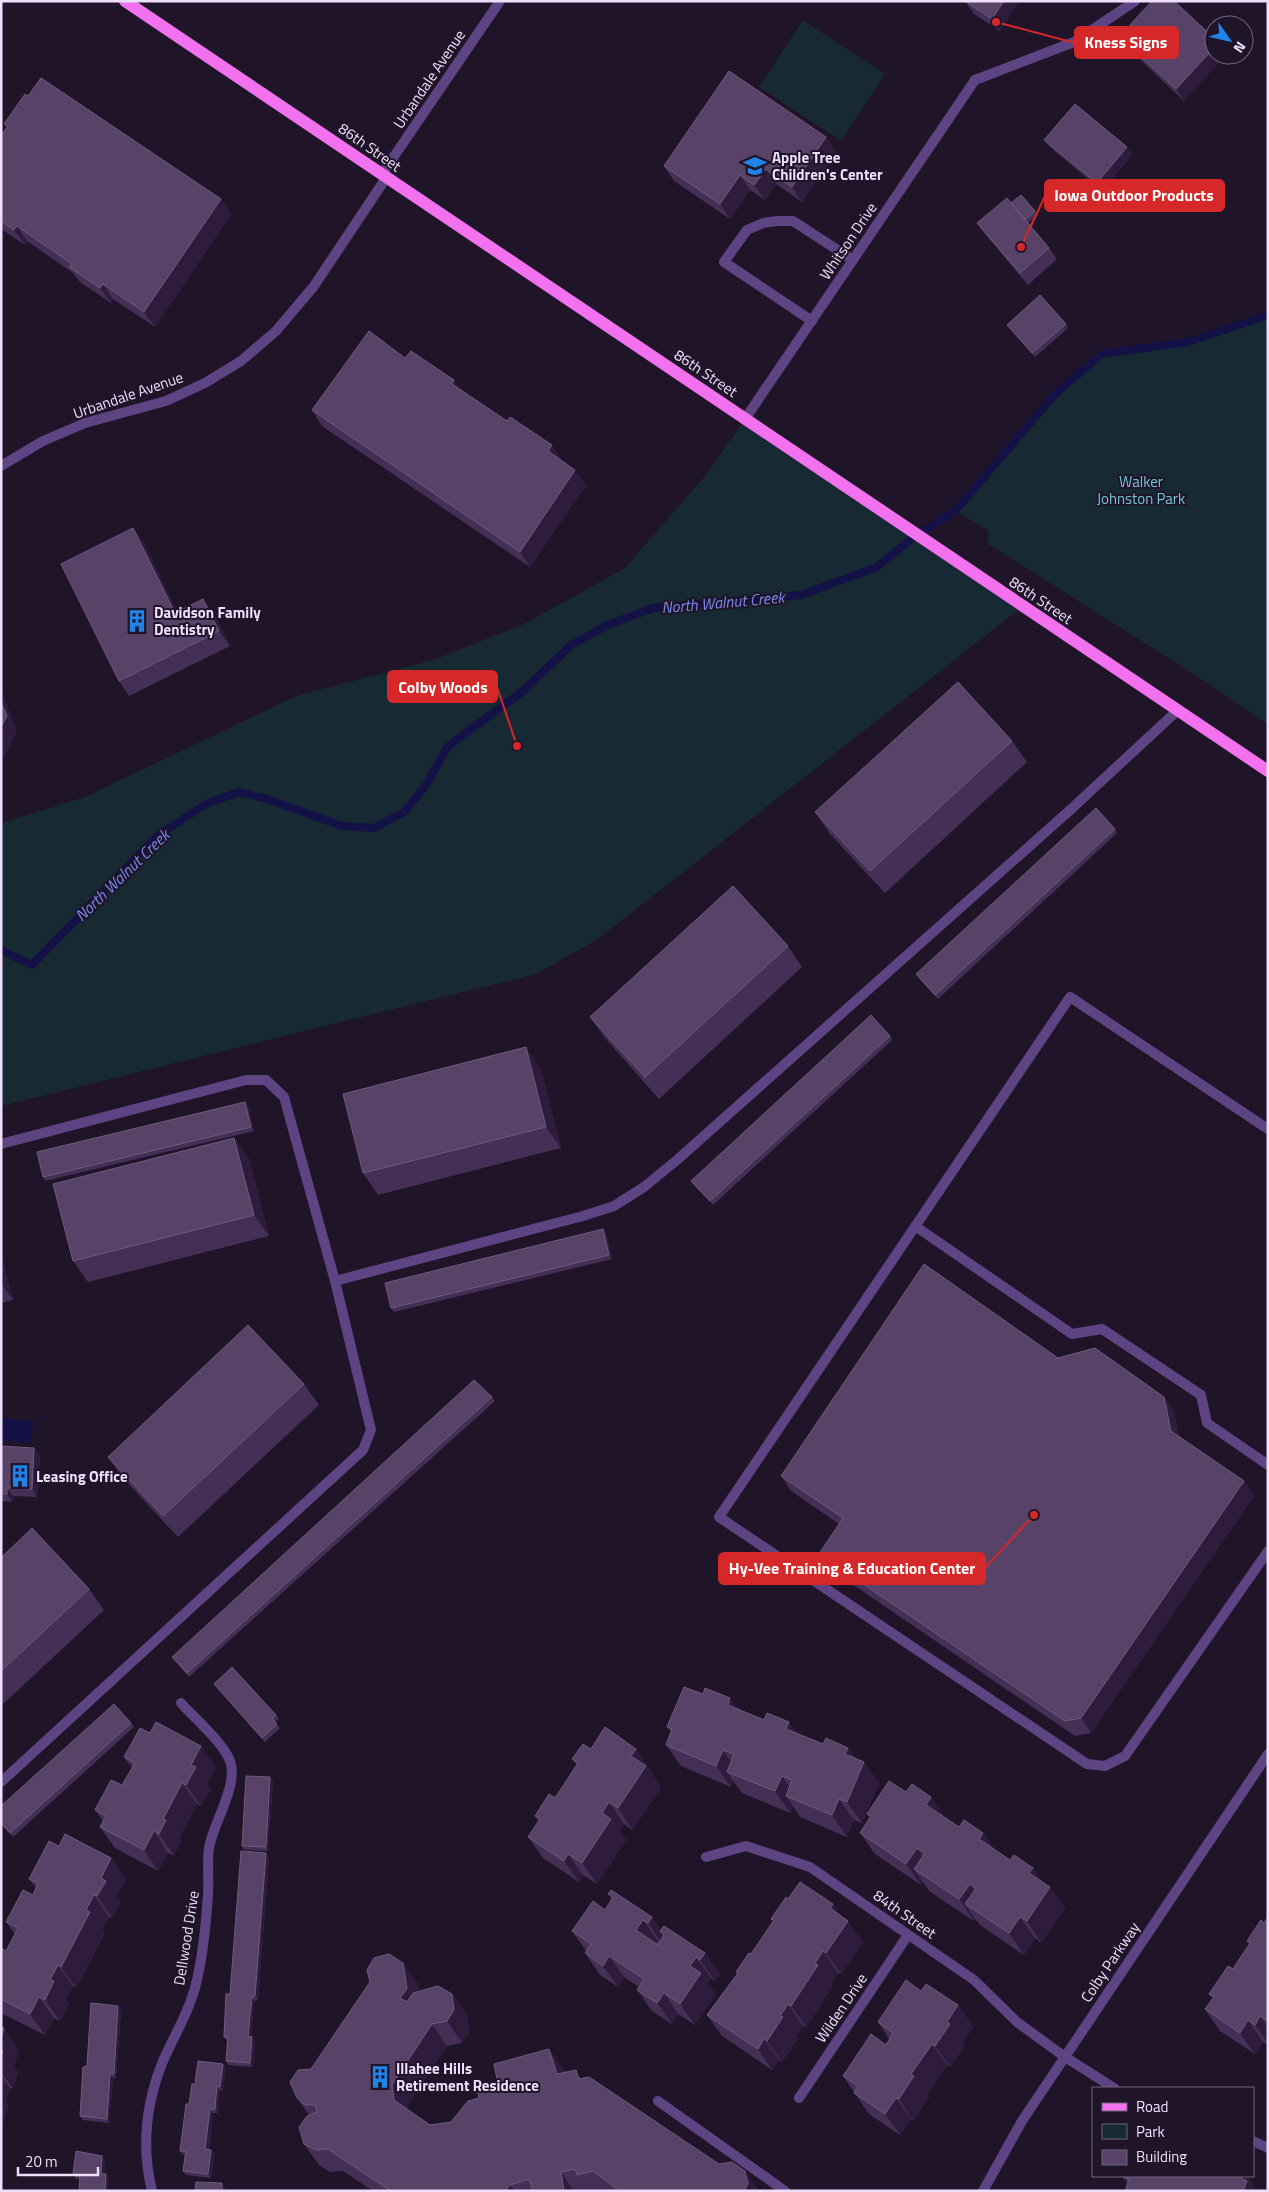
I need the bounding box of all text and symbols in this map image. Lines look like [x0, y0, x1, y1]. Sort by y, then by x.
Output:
north arrow [1204, 15, 1254, 65]
street label: Urbandale Avenue [387, 25, 471, 133]
callout: Kness Signs [1075, 27, 1178, 58]
text: Kness Signs [1085, 30, 1167, 54]
text: N [1229, 38, 1252, 57]
street label: 86th Street [334, 117, 407, 178]
place label: Apple Tree Children's Center [772, 146, 883, 186]
school or university icon: Apple Tree Children's Center [742, 153, 768, 179]
callout: Iowa Outdoor Products [1045, 180, 1224, 211]
text: Iowa Outdoor Products [1054, 183, 1214, 207]
street label: Whitson Drive [814, 198, 882, 284]
street label: 86th Street [670, 343, 743, 403]
street label: Urbandale Avenue [70, 365, 186, 425]
park label: Walker Johnston Park [1097, 470, 1185, 510]
street label: 86th Street [1005, 570, 1078, 630]
water label: North Walnut Creek [661, 585, 787, 619]
place label: Davidson Family Dentistry [154, 601, 261, 641]
building icon: Davidson Family Dentistry [124, 608, 150, 634]
callout: Colby Woods [388, 671, 497, 702]
text: Colby Woods [398, 675, 488, 699]
water label: North Walnut Creek [69, 822, 176, 926]
building icon: Leasing Office [7, 1463, 33, 1489]
place label: Leasing Office [36, 1465, 128, 1488]
callout: Hy-Vee Training & Education Center [719, 1553, 985, 1584]
text: Hy-Vee Training & Education Center [729, 1556, 975, 1580]
street label: 84th Street [869, 1884, 942, 1945]
street label: Dellwood Drive [167, 1889, 205, 1987]
street label: Colby Parkway [1075, 1917, 1145, 2007]
street label: Wilden Drive [809, 1969, 873, 2047]
place label: Illahee Hills Retirement Residence [396, 2057, 539, 2097]
building icon: Illahee Hills Retirement Residence [367, 2064, 393, 2090]
legend [1092, 2087, 1254, 2177]
text: Road [1136, 2095, 1168, 2118]
text: Park [1136, 2120, 1165, 2143]
scale bar [18, 2144, 98, 2176]
text: Building [1136, 2145, 1187, 2168]
text: 20 m [25, 2150, 58, 2173]

